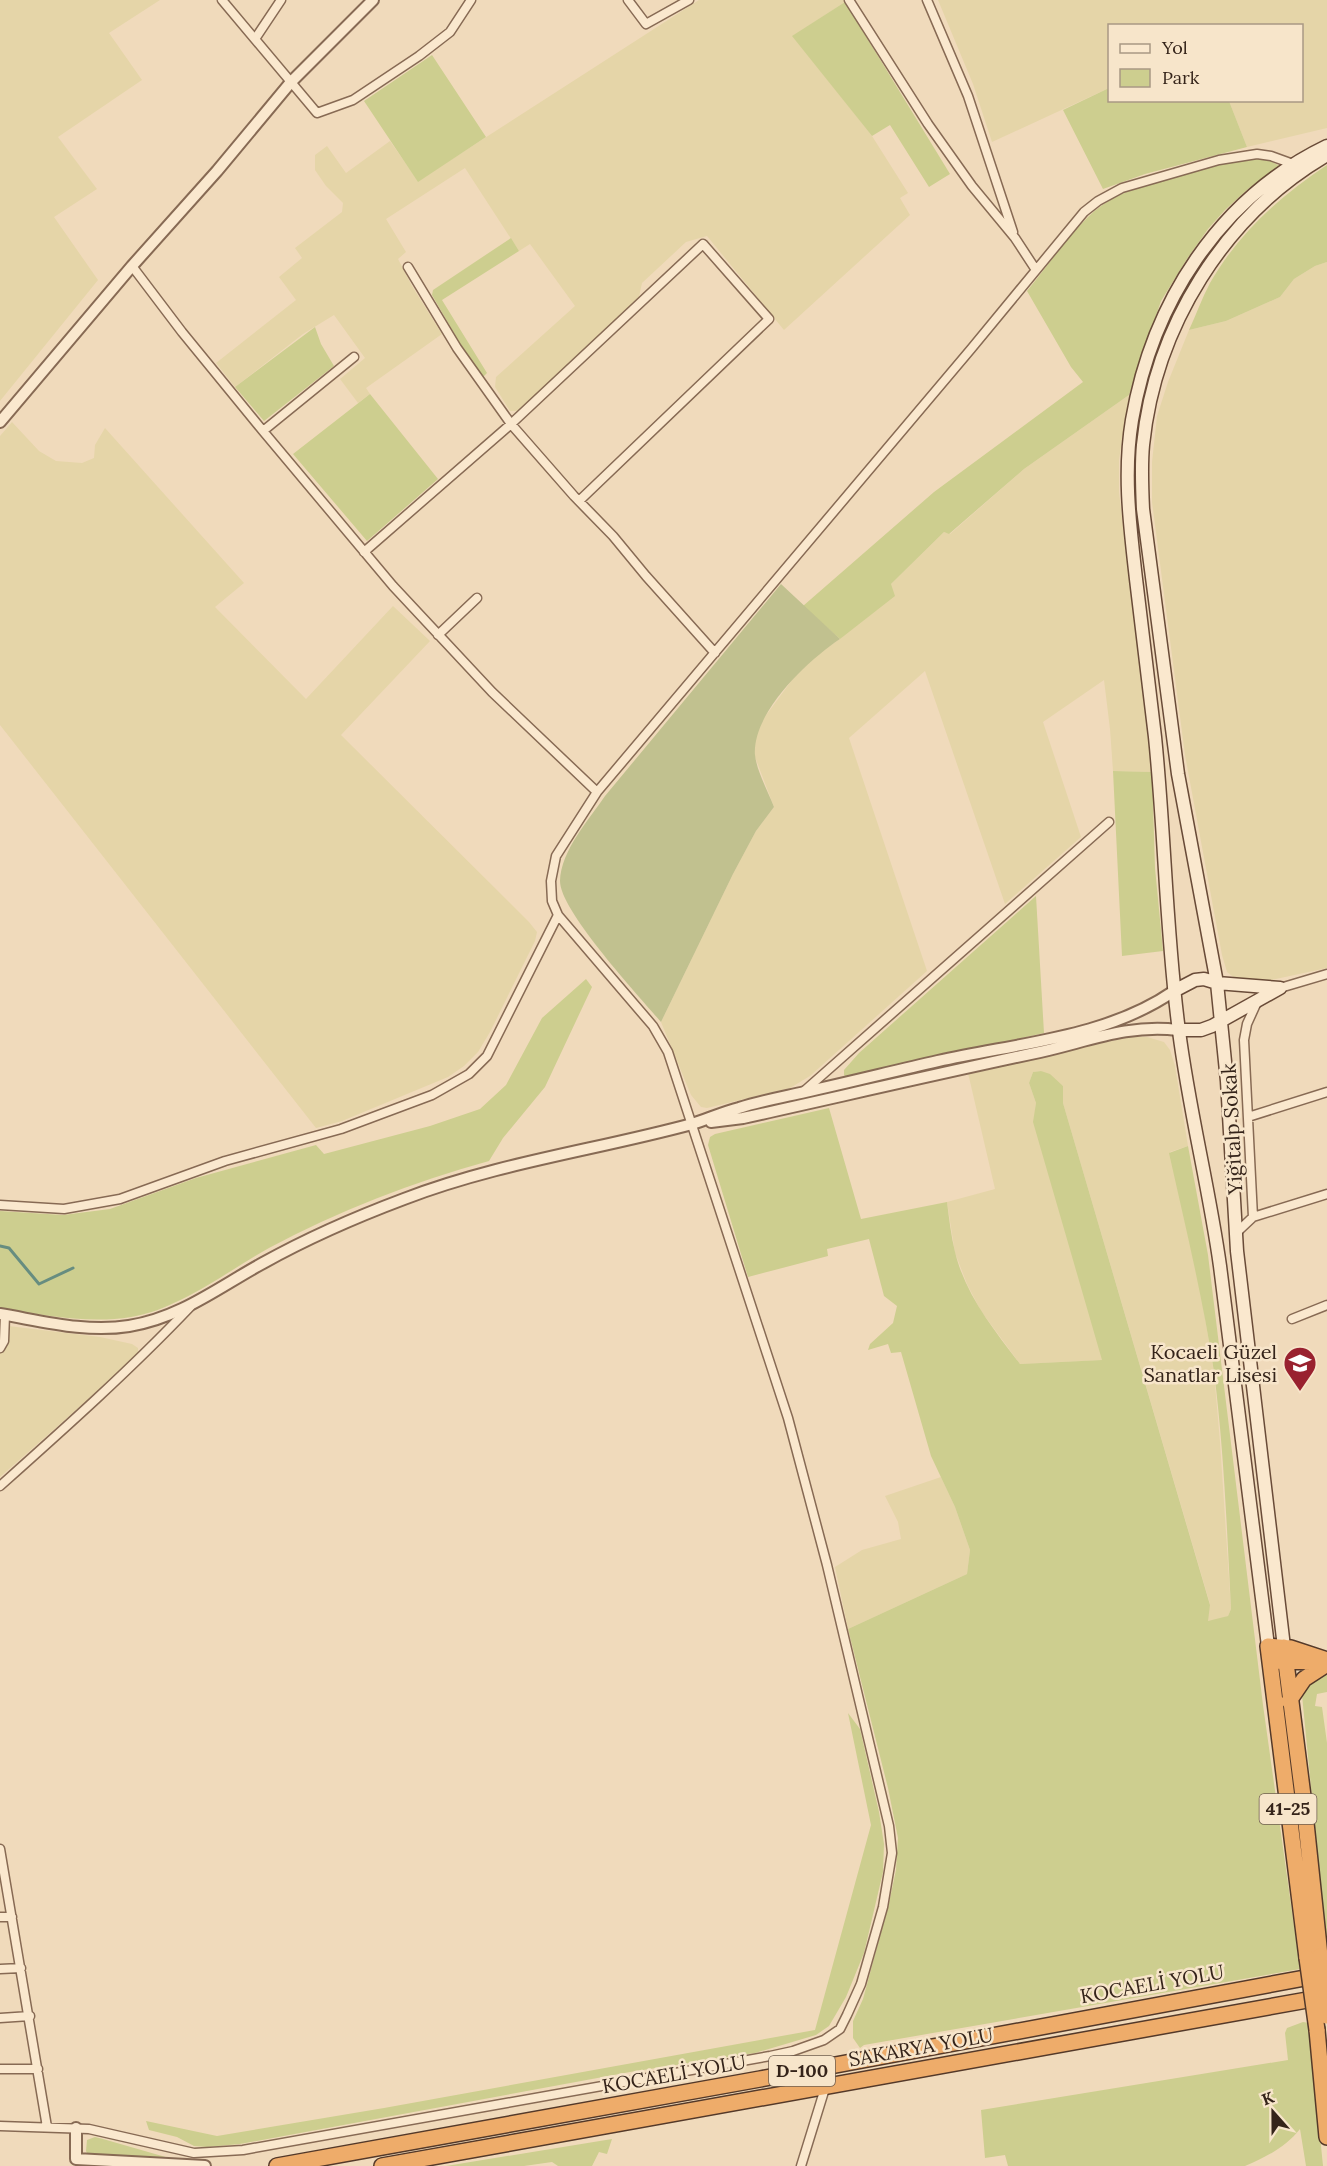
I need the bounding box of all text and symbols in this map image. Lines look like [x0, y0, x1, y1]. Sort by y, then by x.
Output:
legend [1108, 24, 1303, 102]
text: Yol [1161, 36, 1188, 59]
text: Park [1162, 66, 1200, 89]
street label: Yiğitalp Sokak [1216, 1063, 1247, 1196]
place label: Kocaeli Güzel Sanatlar Lisesi [1143, 1339, 1277, 1387]
school or university icon: Kocaeli Güzel Sanatlar Lisesi [1282, 1345, 1318, 1392]
road number: 41-25 [1260, 1794, 1316, 1824]
street label: KOCAELİ YOLU [1078, 1959, 1226, 2008]
street label: SAKARYA YOLU [847, 2021, 995, 2072]
street label: KOCAELİ YOLU [600, 2049, 748, 2098]
road number: D-100 [769, 2056, 835, 2086]
north arrow [1243, 2082, 1303, 2142]
text: K [1259, 2086, 1277, 2109]

